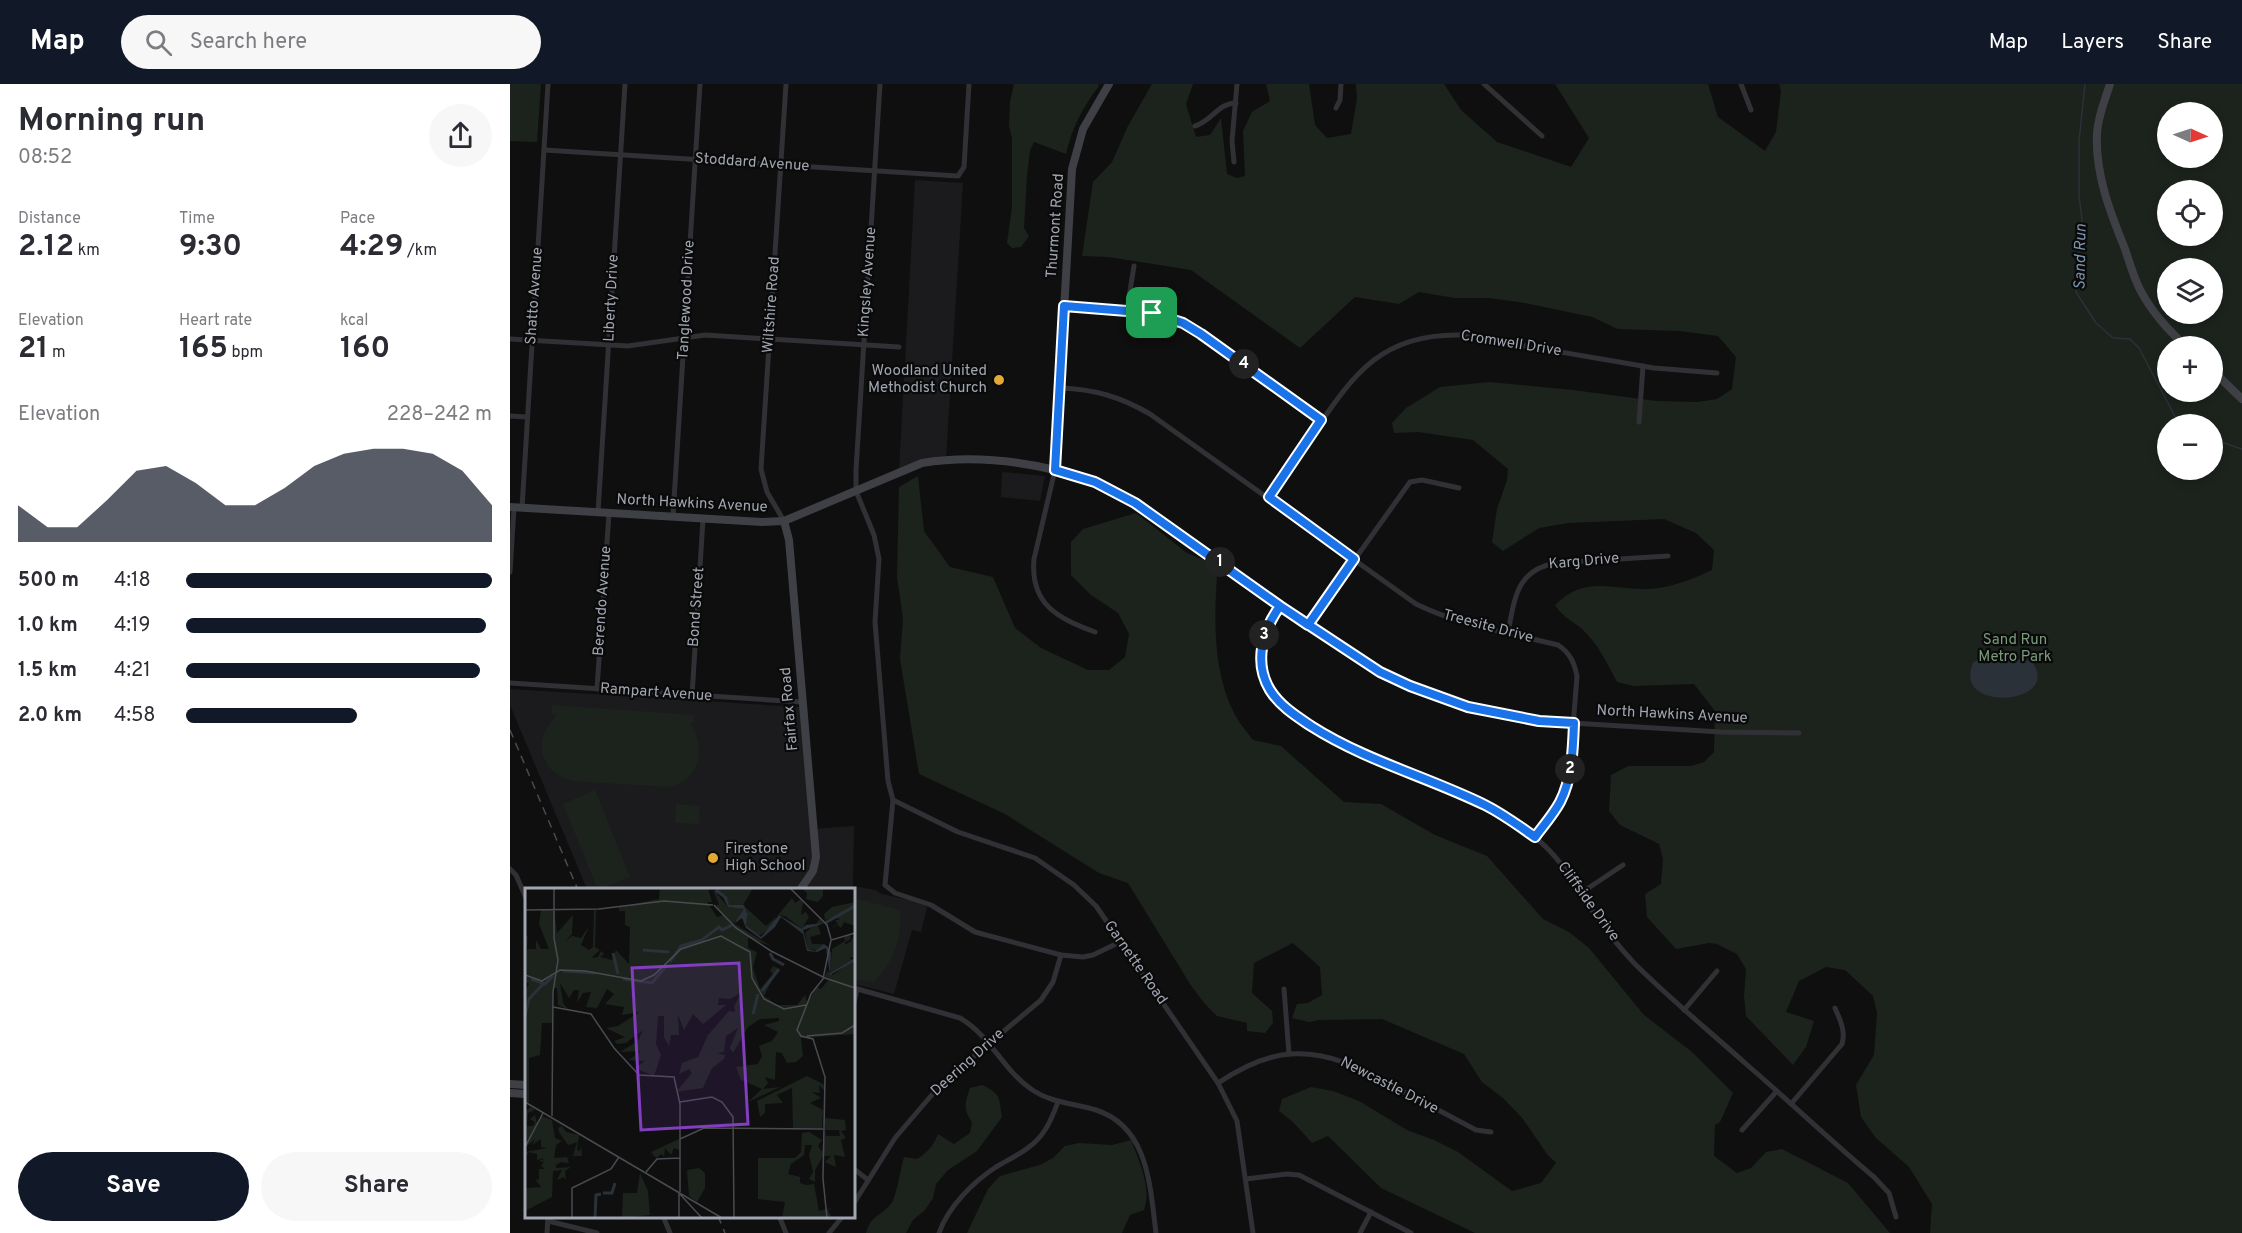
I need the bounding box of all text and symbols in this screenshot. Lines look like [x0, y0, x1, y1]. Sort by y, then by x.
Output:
search box [121, 15, 541, 69]
text: Map [30, 24, 85, 60]
icon: search [142, 26, 175, 59]
text: Search here [190, 29, 307, 56]
text: Map [1989, 29, 2028, 56]
text: Layers [2061, 29, 2124, 56]
text: Share [2157, 29, 2212, 56]
text: Morning run [18, 101, 205, 143]
north arrow [2157, 102, 2223, 168]
map controls [2157, 102, 2223, 480]
button: share [429, 104, 492, 167]
text: 08:52 [18, 145, 72, 171]
street label: Stoddard Avenue [694, 150, 810, 176]
street label: Thurmont Road [1043, 173, 1069, 279]
button: locate [2157, 180, 2223, 246]
text: Distance [18, 209, 81, 229]
text: Time [179, 209, 215, 229]
text: Pace [340, 209, 375, 229]
water label: Sand Run [2070, 224, 2092, 290]
street label: Kingsley Avenue [855, 226, 881, 338]
text: 2.12 [18, 229, 74, 266]
text: 9:30 [179, 229, 242, 266]
text: 4:29 [340, 229, 403, 266]
street label: Tanglewood Drive [674, 240, 700, 360]
text: km [74, 241, 100, 261]
text: /km [403, 241, 437, 261]
street label: Shatto Avenue [522, 247, 548, 345]
street label: Liberty Drive [600, 254, 624, 342]
street label: Wiltshire Road [759, 256, 785, 354]
button: layers [2157, 258, 2223, 324]
pin [1126, 287, 1177, 338]
icon: arrive [1135, 296, 1168, 329]
text: Elevation [18, 311, 84, 331]
text: Heart rate [179, 311, 252, 331]
text: kcal [340, 311, 368, 331]
street label: Cromwell Drive [1459, 327, 1563, 361]
text: 21 [18, 331, 48, 368]
text: 165 [179, 331, 228, 368]
text: 160 [340, 331, 390, 368]
button: + [2157, 336, 2223, 402]
text: m [48, 343, 66, 363]
text: bpm [228, 343, 263, 363]
pin: 4 [1229, 349, 1259, 379]
text: 4 [1239, 354, 1249, 374]
place label: Woodland United Methodist Church [868, 362, 987, 398]
marker: Woodland United Methodist Church [992, 373, 1006, 387]
text: Elevation [18, 402, 100, 428]
text: 228–242 m [387, 402, 492, 428]
button: − [2157, 414, 2223, 480]
street label: North Hawkins Avenue [616, 491, 768, 517]
street label: Berendo Avenue [590, 545, 616, 657]
pin: 1 [1205, 547, 1235, 577]
street label: Karg Drive [1548, 549, 1620, 575]
text: 1 [1217, 552, 1223, 572]
street label: Bond Street [685, 566, 709, 648]
text: 500 m [18, 568, 79, 594]
text: 4:18 [114, 568, 151, 594]
street label: Treesite Drive [1441, 606, 1535, 648]
text: 1.0 km [18, 613, 78, 639]
text: 4:19 [114, 613, 150, 639]
pin: 3 [1249, 620, 1279, 650]
text: 3 [1259, 625, 1269, 645]
park label: Sand Run Metro Park [1978, 631, 2052, 667]
text: 1.5 km [18, 658, 77, 684]
text: 4:21 [114, 658, 151, 684]
street label: Fairfax Road [777, 666, 803, 752]
street label: Rampart Avenue [599, 680, 713, 706]
street label: North Hawkins Avenue [1596, 702, 1748, 728]
text: 2.0 km [18, 703, 82, 729]
text: 4:58 [114, 703, 156, 729]
pin: 2 [1555, 754, 1585, 784]
text: 2 [1565, 759, 1575, 779]
place label: Firestone High School [725, 840, 806, 876]
marker: Firestone High School [706, 851, 720, 865]
street label: Cliffside Drive [1553, 858, 1623, 946]
inset map [525, 888, 855, 1218]
street label: Garnette Road [1099, 917, 1171, 1009]
street label: Deering Drive [927, 1025, 1009, 1101]
street label: Newcastle Drive [1337, 1053, 1441, 1119]
button: Save [18, 1152, 249, 1221]
button: Share [261, 1152, 492, 1221]

